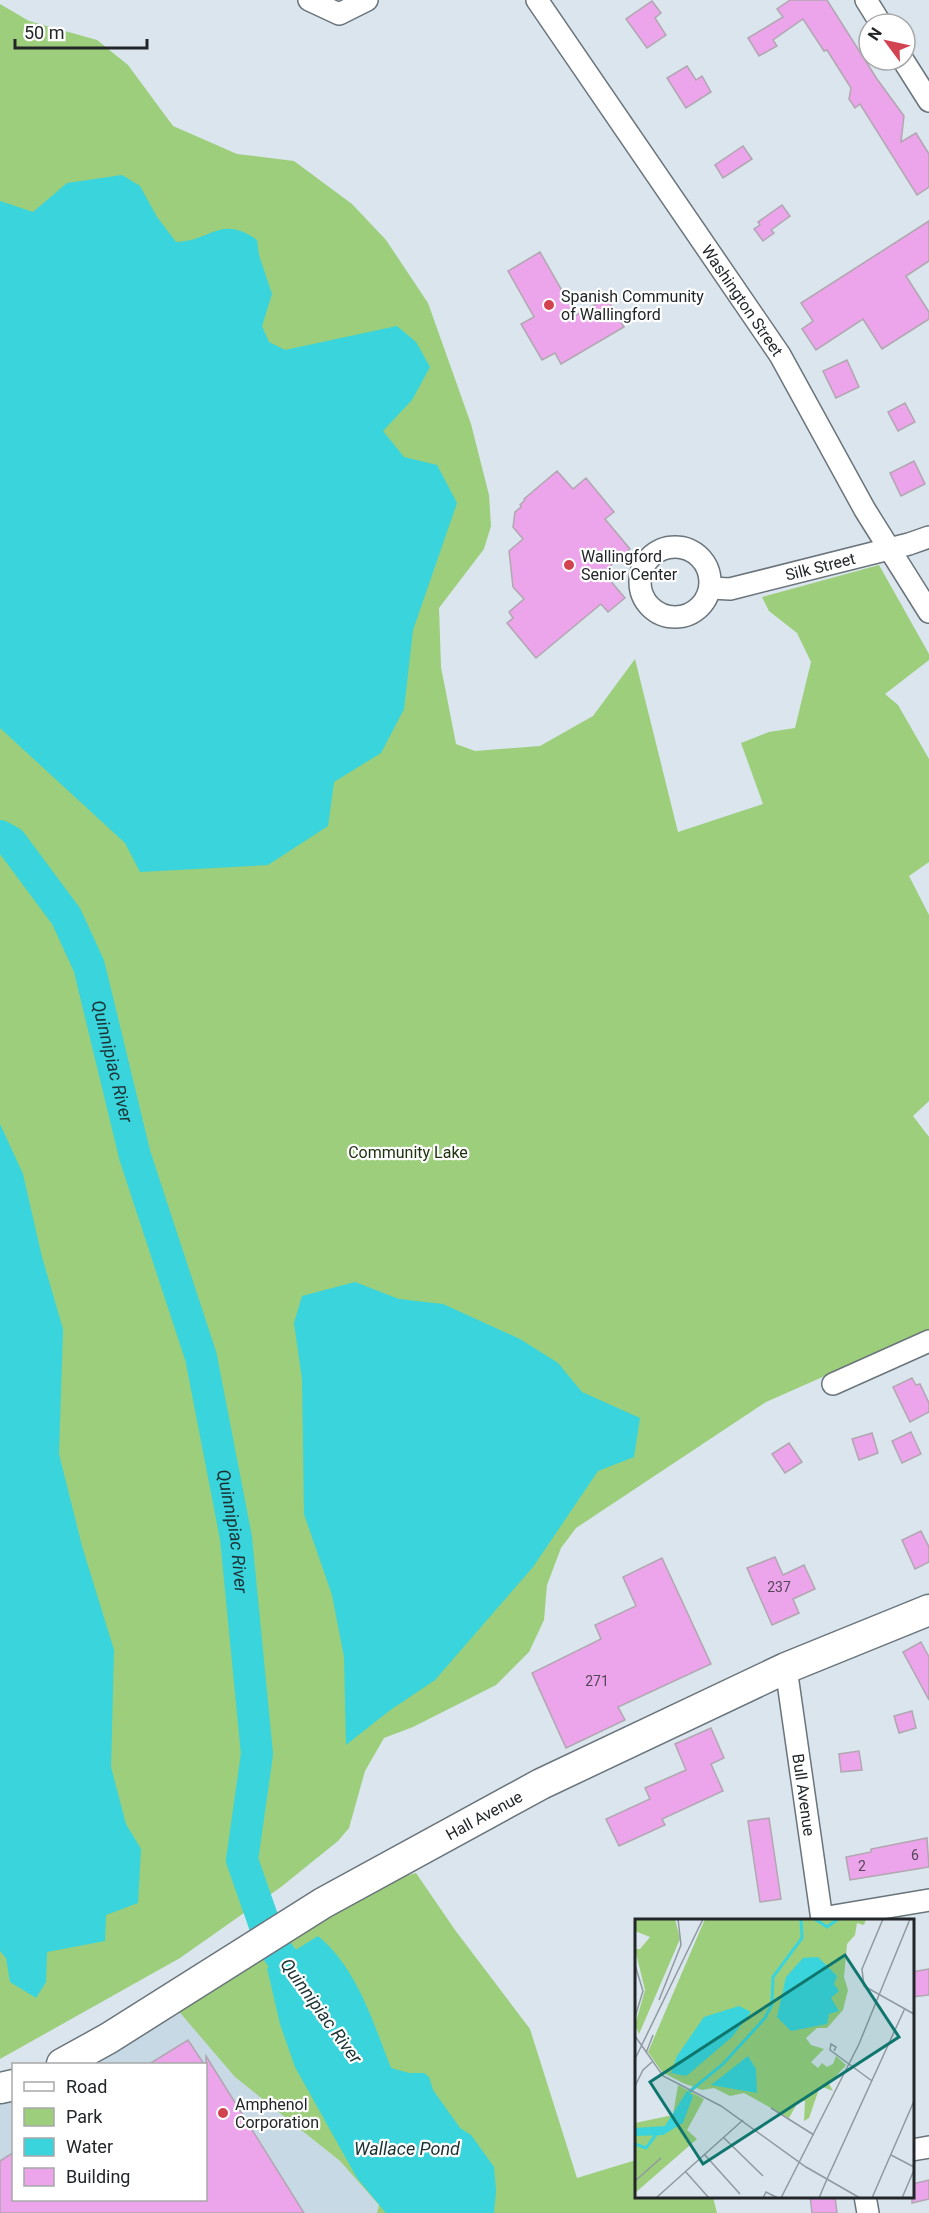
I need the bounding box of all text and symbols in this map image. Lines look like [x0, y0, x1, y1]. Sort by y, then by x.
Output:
scale bar [15, 12, 147, 50]
north arrow [857, 12, 917, 72]
text: 50 m [24, 22, 64, 43]
text: N [864, 24, 886, 44]
street label: Washington Street [697, 241, 787, 360]
place label: Spanish Community of Wallingford [561, 287, 704, 324]
marker: Spanish Community of Wallingford [542, 298, 556, 312]
place label: Wallingford Senior Center [581, 547, 678, 584]
street label: Silk Street [783, 549, 857, 585]
marker: Wallingford Senior Center [562, 558, 576, 572]
water label: Quinnipiac River [88, 998, 138, 1126]
park label: Community Lake [348, 1143, 468, 1162]
water label: Quinnipiac River [213, 1467, 252, 1595]
house number: 237 [767, 1579, 791, 1595]
house number: 271 [585, 1673, 609, 1689]
street label: Bull Avenue [788, 1752, 819, 1837]
street label: Hall Avenue [443, 1787, 526, 1844]
house number: 6 [911, 1847, 919, 1863]
house number: 2 [858, 1858, 866, 1874]
inset map [635, 1919, 914, 2198]
water label: Quinnipiac River [276, 1954, 367, 2068]
legend [12, 2063, 207, 2201]
text: Road [66, 2076, 107, 2097]
place label: Amphenol Corporation [235, 2095, 319, 2132]
text: Park [66, 2106, 103, 2127]
marker: Amphenol Corporation [216, 2106, 230, 2120]
text: Water [66, 2136, 113, 2157]
water label: Wallace Pond [354, 2138, 461, 2159]
text: Building [66, 2166, 130, 2187]

